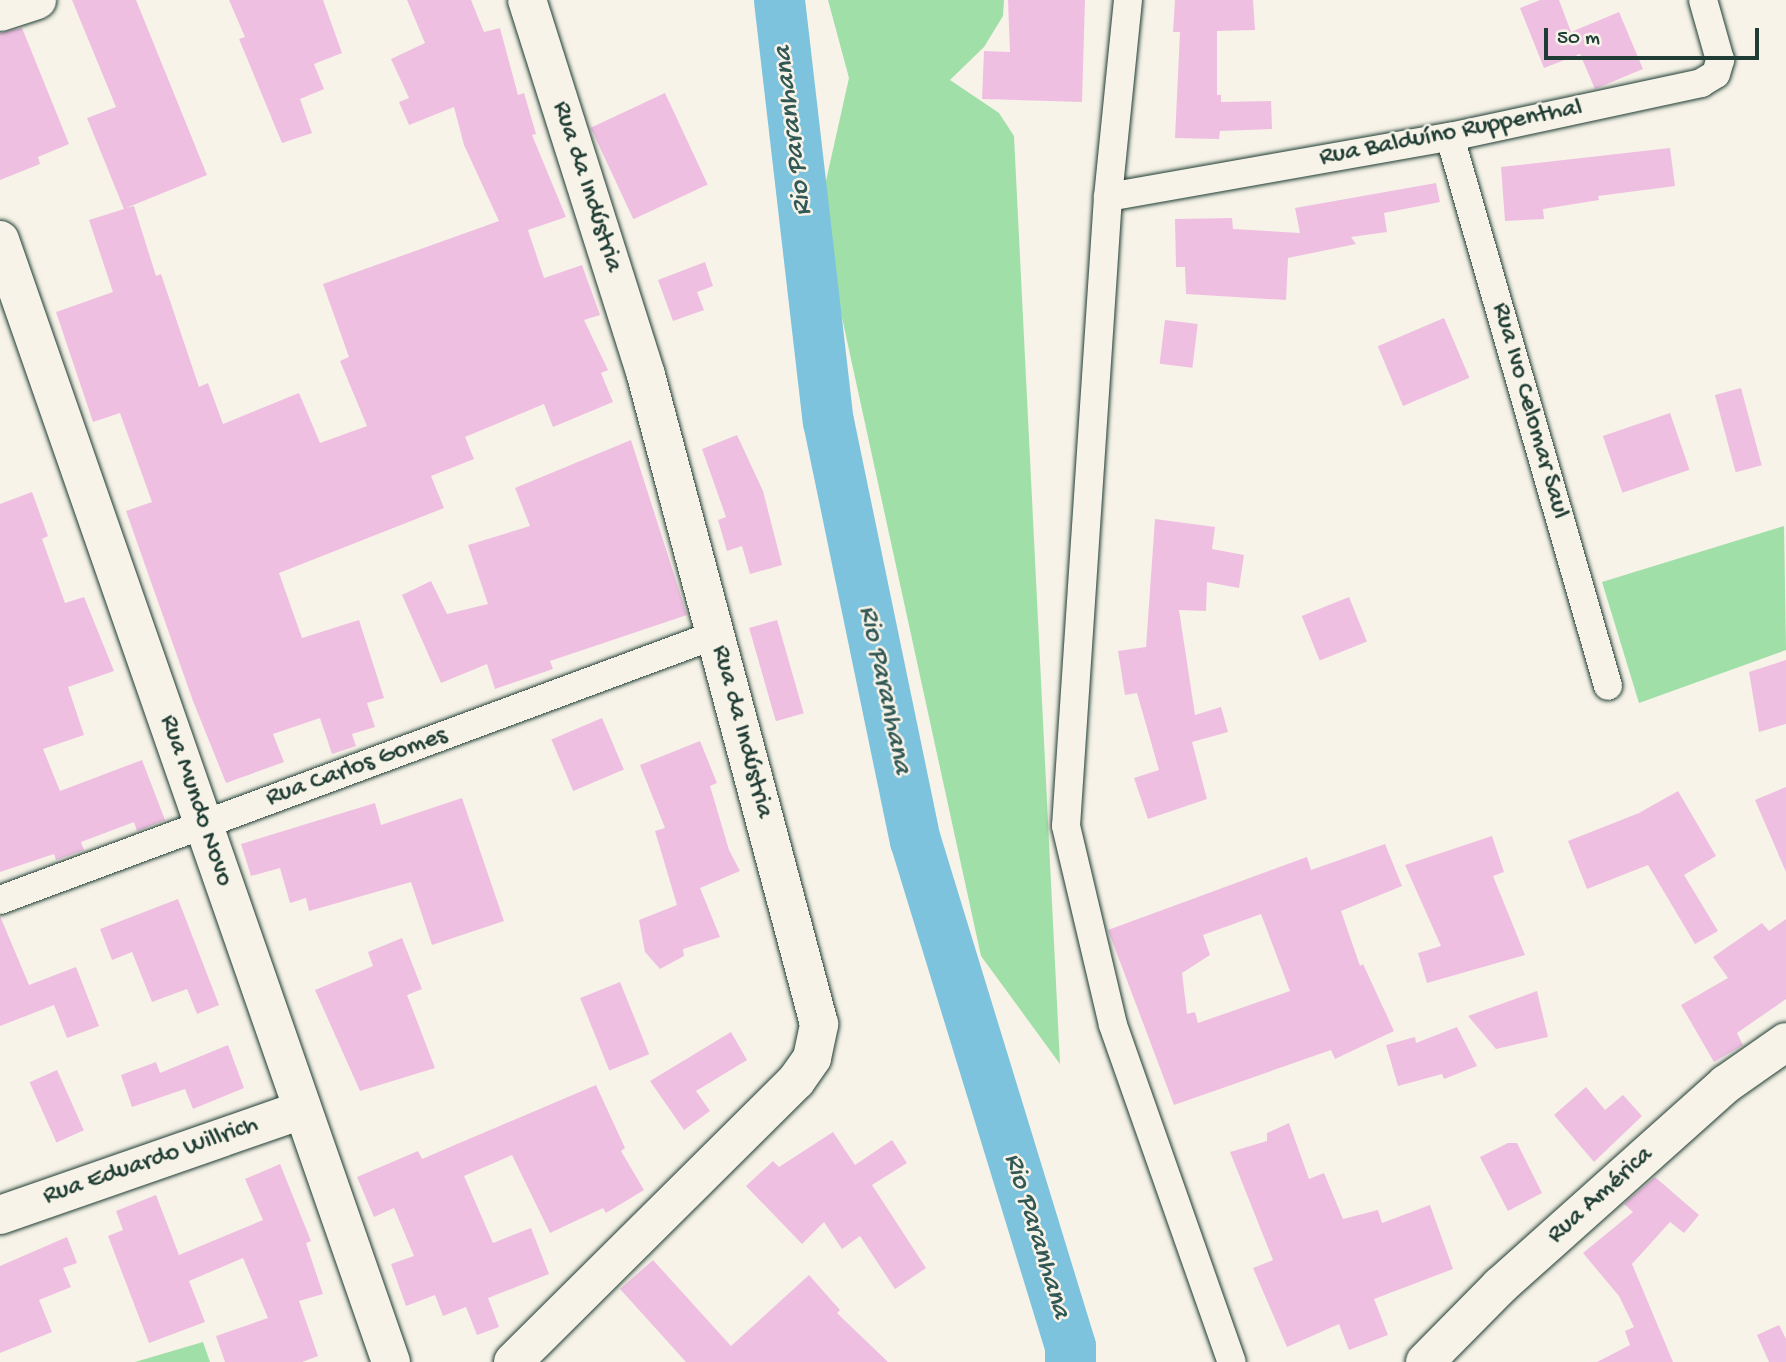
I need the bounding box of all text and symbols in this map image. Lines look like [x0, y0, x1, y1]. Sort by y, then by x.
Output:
scale bar [1548, 14, 1763, 58]
text: 50 m [1557, 27, 1600, 52]
water label: Rio Paranhana [767, 44, 821, 218]
street label: Rua Balduíno Ruppenthal [1317, 93, 1585, 175]
street label: Rua da Indústria [544, 98, 628, 276]
street label: Rua Ivo Celomar Saul [1483, 299, 1575, 523]
water label: Rio Paranhana [850, 603, 918, 777]
street label: Rua da Indústria [703, 642, 779, 822]
street label: Rua Mundo Novo [151, 711, 239, 891]
street label: Rua Carlos Gomes [262, 721, 452, 815]
street label: Rua Eduardo Willrich [39, 1111, 263, 1213]
street label: Rua América [1542, 1140, 1660, 1252]
water label: Rio Paranhana [995, 1149, 1077, 1323]

